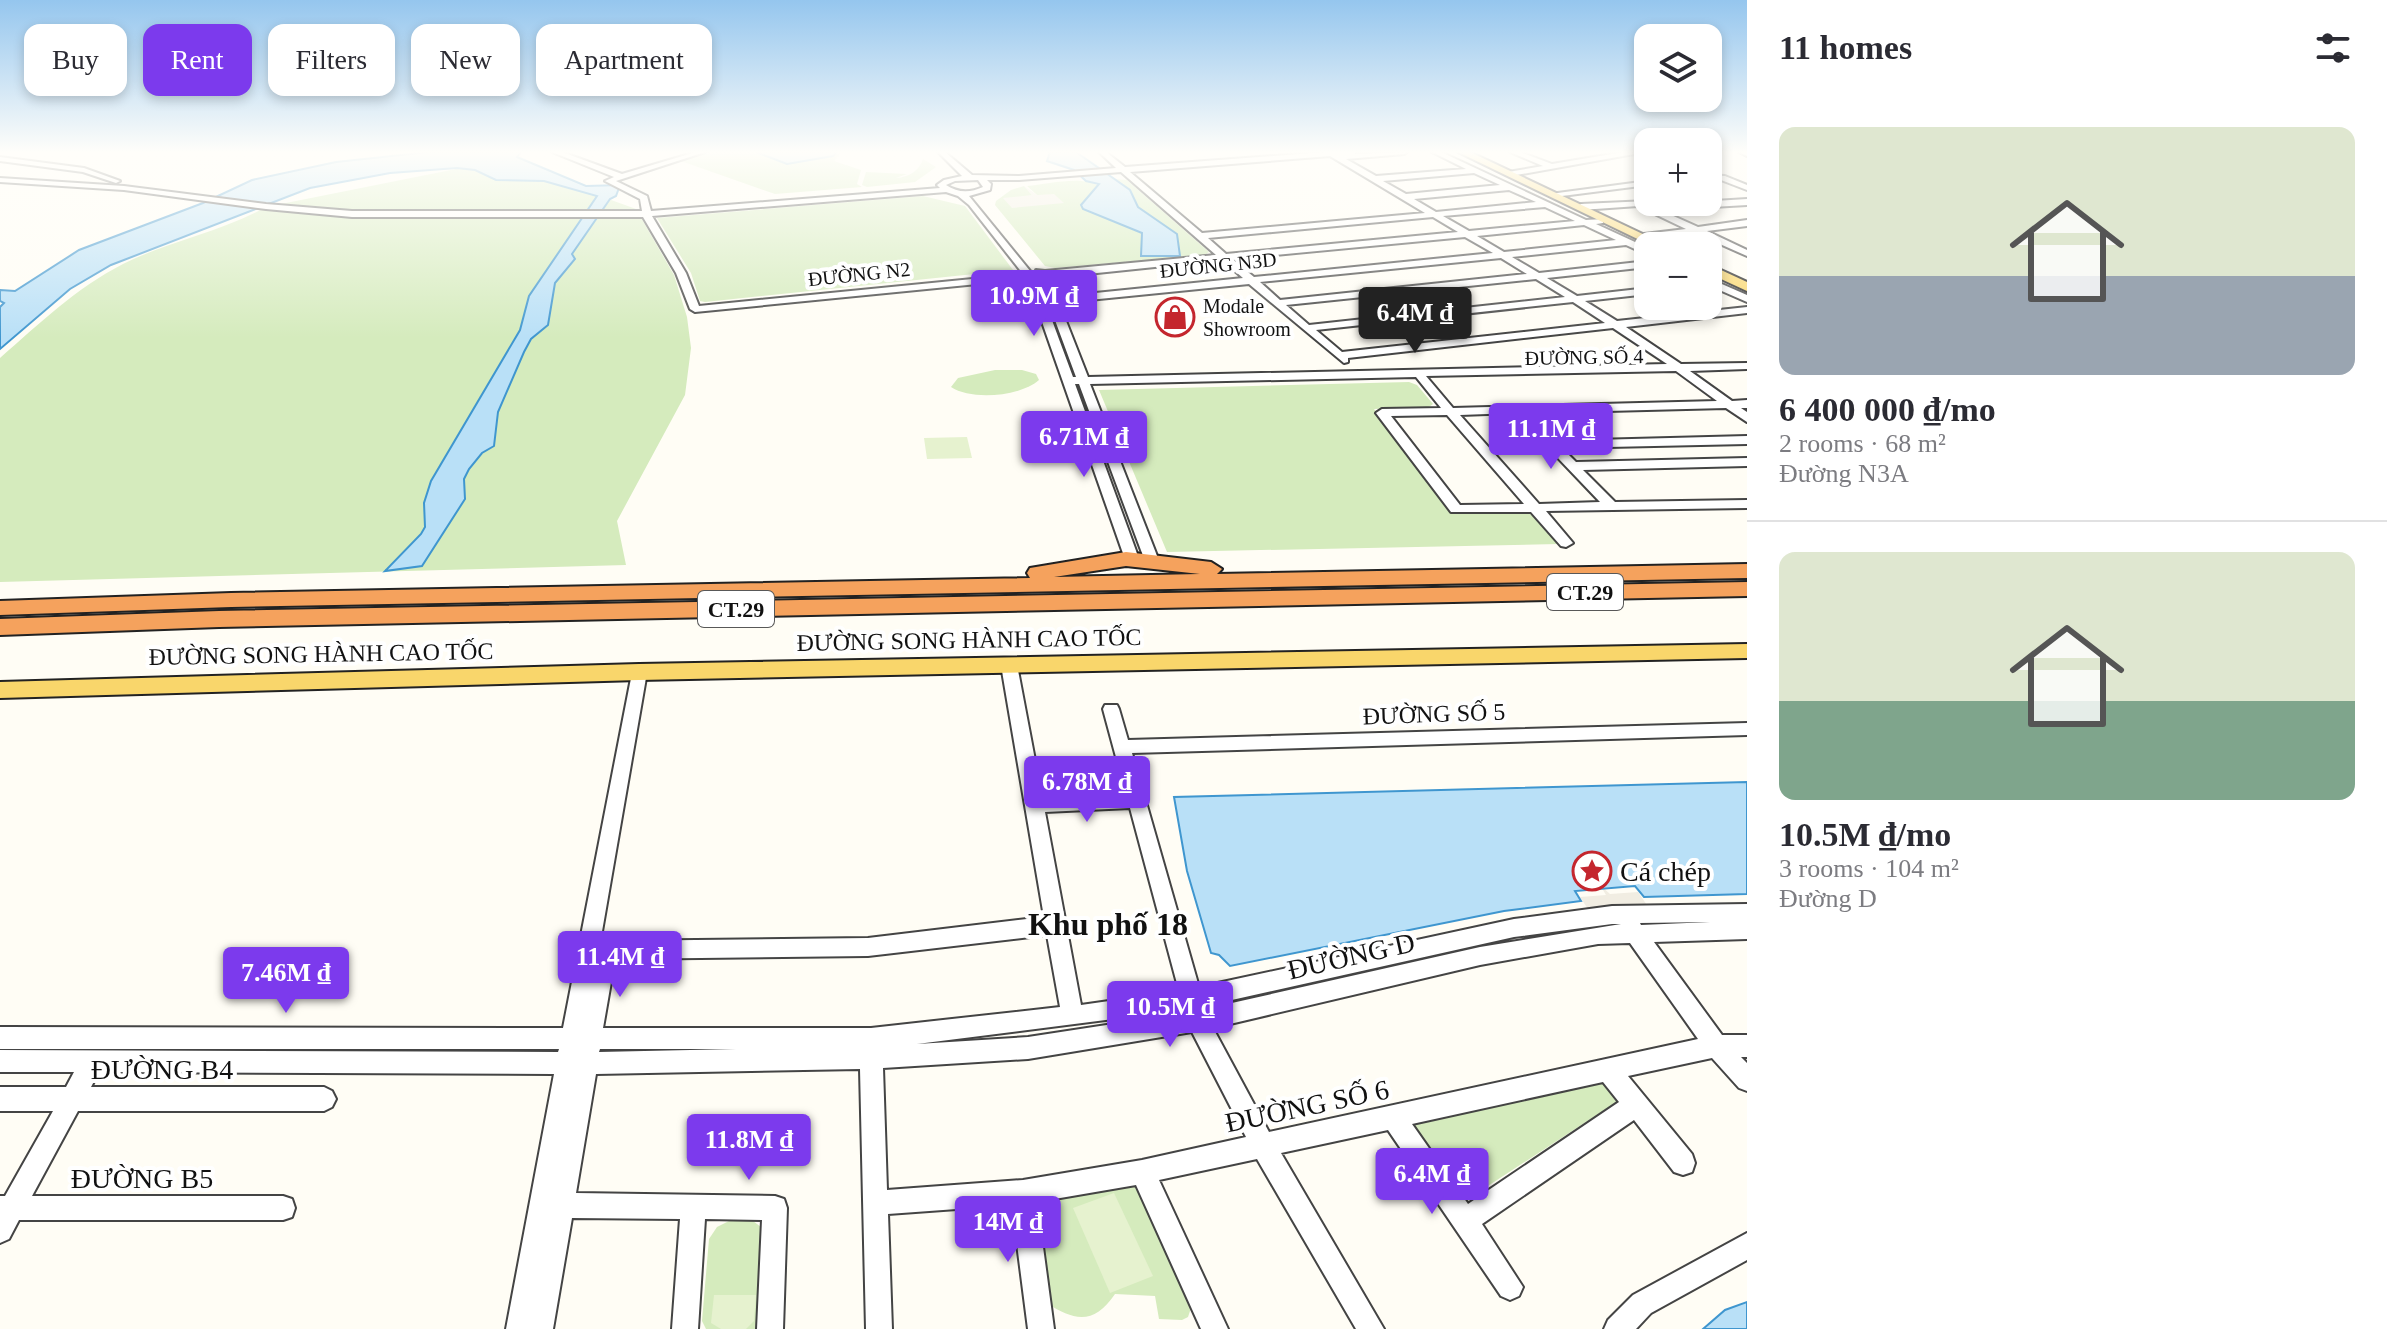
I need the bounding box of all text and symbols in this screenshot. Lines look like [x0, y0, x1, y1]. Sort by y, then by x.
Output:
chip: Buy [24, 24, 127, 96]
chip: Rent [143, 24, 252, 96]
chip: Filters [268, 24, 395, 96]
chip: New [411, 24, 520, 96]
chip: Apartment [536, 24, 712, 96]
map controls [1634, 24, 1722, 320]
button: layers [1634, 24, 1722, 112]
icon: filters [2311, 26, 2355, 70]
text: 11 homes [1779, 29, 1912, 66]
button: + [1634, 128, 1722, 216]
icon: home [1995, 179, 2139, 323]
button: − [1634, 232, 1722, 320]
street label: ĐƯỜNG N3D [1158, 247, 1277, 282]
street label: ĐƯỜNG N2 [807, 257, 911, 290]
pin: 10.9M ₫ [960, 270, 1108, 338]
text: 10.9M ₫ [989, 281, 1079, 310]
pin: 6.4M ₫ [1350, 287, 1480, 355]
place label: Modale Showroom [1203, 295, 1291, 340]
shop icon: Modale Showroom [1154, 296, 1196, 338]
text: 6.4M ₫ [1377, 298, 1453, 327]
street label: ĐƯỜNG SỐ 4 [1524, 344, 1644, 369]
text: 6 400 000 ₫/mo [1779, 391, 1996, 428]
pin: 11.1M ₫ [1477, 403, 1625, 471]
pin: 6.71M ₫ [1010, 411, 1158, 479]
text: 11.1M ₫ [1507, 414, 1595, 443]
text: 6.71M ₫ [1039, 422, 1129, 451]
text: 2 rooms · 68 m² [1779, 429, 1946, 458]
text: Đường N3A [1779, 459, 1909, 488]
road number: CT.29 [1547, 574, 1623, 610]
road number: CT.29 [698, 591, 774, 627]
icon: home [1995, 604, 2139, 748]
street label: ĐƯỜNG SONG HÀNH CAO TỐC [796, 624, 1142, 656]
street label: ĐƯỜNG SONG HÀNH CAO TỐC [148, 638, 494, 670]
street label: ĐƯỜNG SỐ 5 [1362, 699, 1506, 729]
pin: 6.78M ₫ [1013, 756, 1161, 824]
text: 6.78M ₫ [1042, 767, 1132, 796]
text: 10.5M ₫/mo [1779, 816, 1951, 853]
place icon: Cá chép [1571, 850, 1613, 892]
text: 3 rooms · 104 m² [1779, 854, 1959, 883]
place label: Cá chép [1620, 856, 1711, 887]
text: Đường D [1779, 884, 1877, 913]
district label: Khu phố 18 [1028, 906, 1188, 942]
street label: ĐƯỜNG D [1284, 926, 1418, 986]
pin: 11.4M ₫ [546, 931, 694, 999]
text: 11.4M ₫ [576, 942, 664, 971]
pin: 7.46M ₫ [212, 947, 360, 1015]
text: 7.46M ₫ [241, 958, 331, 987]
pin: 10.5M ₫ [1096, 981, 1244, 1049]
text: 10.5M ₫ [1125, 992, 1215, 1021]
street label: ĐƯỜNG B4 [91, 1054, 233, 1085]
street label: ĐƯỜNG SỐ 6 [1222, 1074, 1392, 1138]
pin: 11.8M ₫ [675, 1114, 823, 1182]
text: 11.8M ₫ [705, 1125, 793, 1154]
pin: 6.4M ₫ [1367, 1148, 1497, 1216]
text: 6.4M ₫ [1394, 1159, 1470, 1188]
street label: ĐƯỜNG B5 [71, 1163, 213, 1194]
pin: 14M ₫ [952, 1196, 1064, 1264]
text: 14M ₫ [973, 1207, 1043, 1236]

